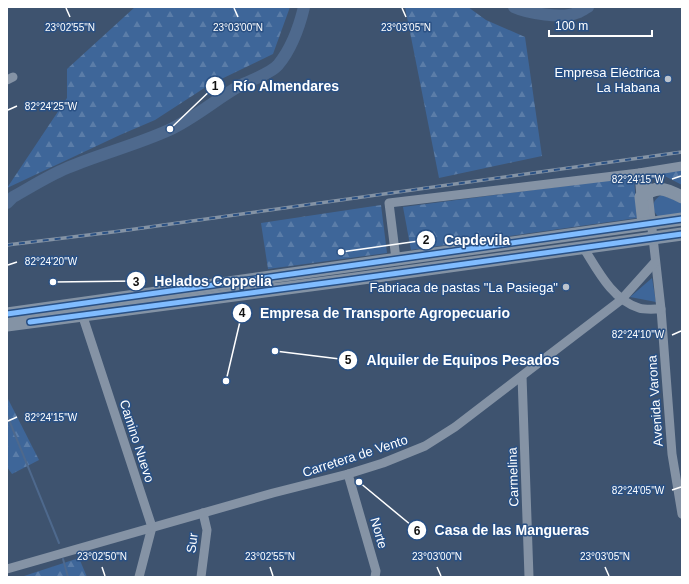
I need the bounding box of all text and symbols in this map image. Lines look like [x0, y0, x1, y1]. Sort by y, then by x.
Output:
scale bar [549, 12, 652, 38]
text: 100 m [555, 19, 588, 33]
text: 23°02'55"N [45, 22, 95, 33]
text: 23°03'00"N [213, 22, 263, 33]
text: 23°03'05"N [381, 22, 431, 33]
place label: Empresa Eléctrica La Habana [555, 65, 661, 95]
callout: Río Almendares [205, 73, 347, 99]
marker: Empresa Eléctrica La Habana [663, 74, 673, 84]
text: Río Almendares [233, 78, 339, 94]
text: 1 [212, 79, 219, 93]
text: 82°24'25"W [25, 101, 78, 112]
text: 82°24'15"W [612, 174, 665, 185]
callout: Capdevila [416, 227, 518, 253]
text: Capdevila [444, 232, 510, 248]
text: 2 [423, 233, 430, 247]
text: 82°24'20"W [25, 256, 78, 267]
callout: Helados Coppelia [126, 268, 280, 294]
text: Helados Coppelia [154, 273, 272, 289]
text: 3 [133, 275, 140, 289]
place label: Fabriaca de pastas "La Pasiega" [370, 280, 558, 295]
marker: Fabriaca de pastas "La Pasiega" [561, 282, 571, 292]
callout: Empresa de Transporte Agropecuario [232, 300, 518, 326]
text: Empresa de Transporte Agropecuario [260, 305, 510, 321]
text: 4 [239, 306, 246, 320]
text: 82°24'10"W [612, 329, 665, 340]
callout: Alquiler de Equipos Pesados [338, 347, 567, 373]
text: Alquiler de Equipos Pesados [367, 352, 560, 368]
text: 5 [345, 353, 352, 367]
street label: Avenida Varona [644, 354, 666, 447]
street label: Camino Nuevo [117, 398, 157, 484]
text: 82°24'15"W [25, 412, 78, 423]
street label: Carretera de Vento [300, 432, 410, 480]
street label: Carmelina [504, 446, 522, 507]
text: 82°24'05"W [612, 485, 665, 496]
street label: Norte [367, 516, 391, 550]
callout: Casa de las Mangueras [407, 517, 597, 543]
text: Casa de las Mangueras [435, 522, 590, 538]
text: 6 [414, 524, 421, 538]
street label: Sur [183, 531, 201, 554]
text: 23°02'50"N [77, 551, 127, 562]
text: 23°02'55"N [245, 551, 295, 562]
text: 23°03'00"N [412, 551, 462, 562]
text: 23°03'05"N [580, 551, 630, 562]

